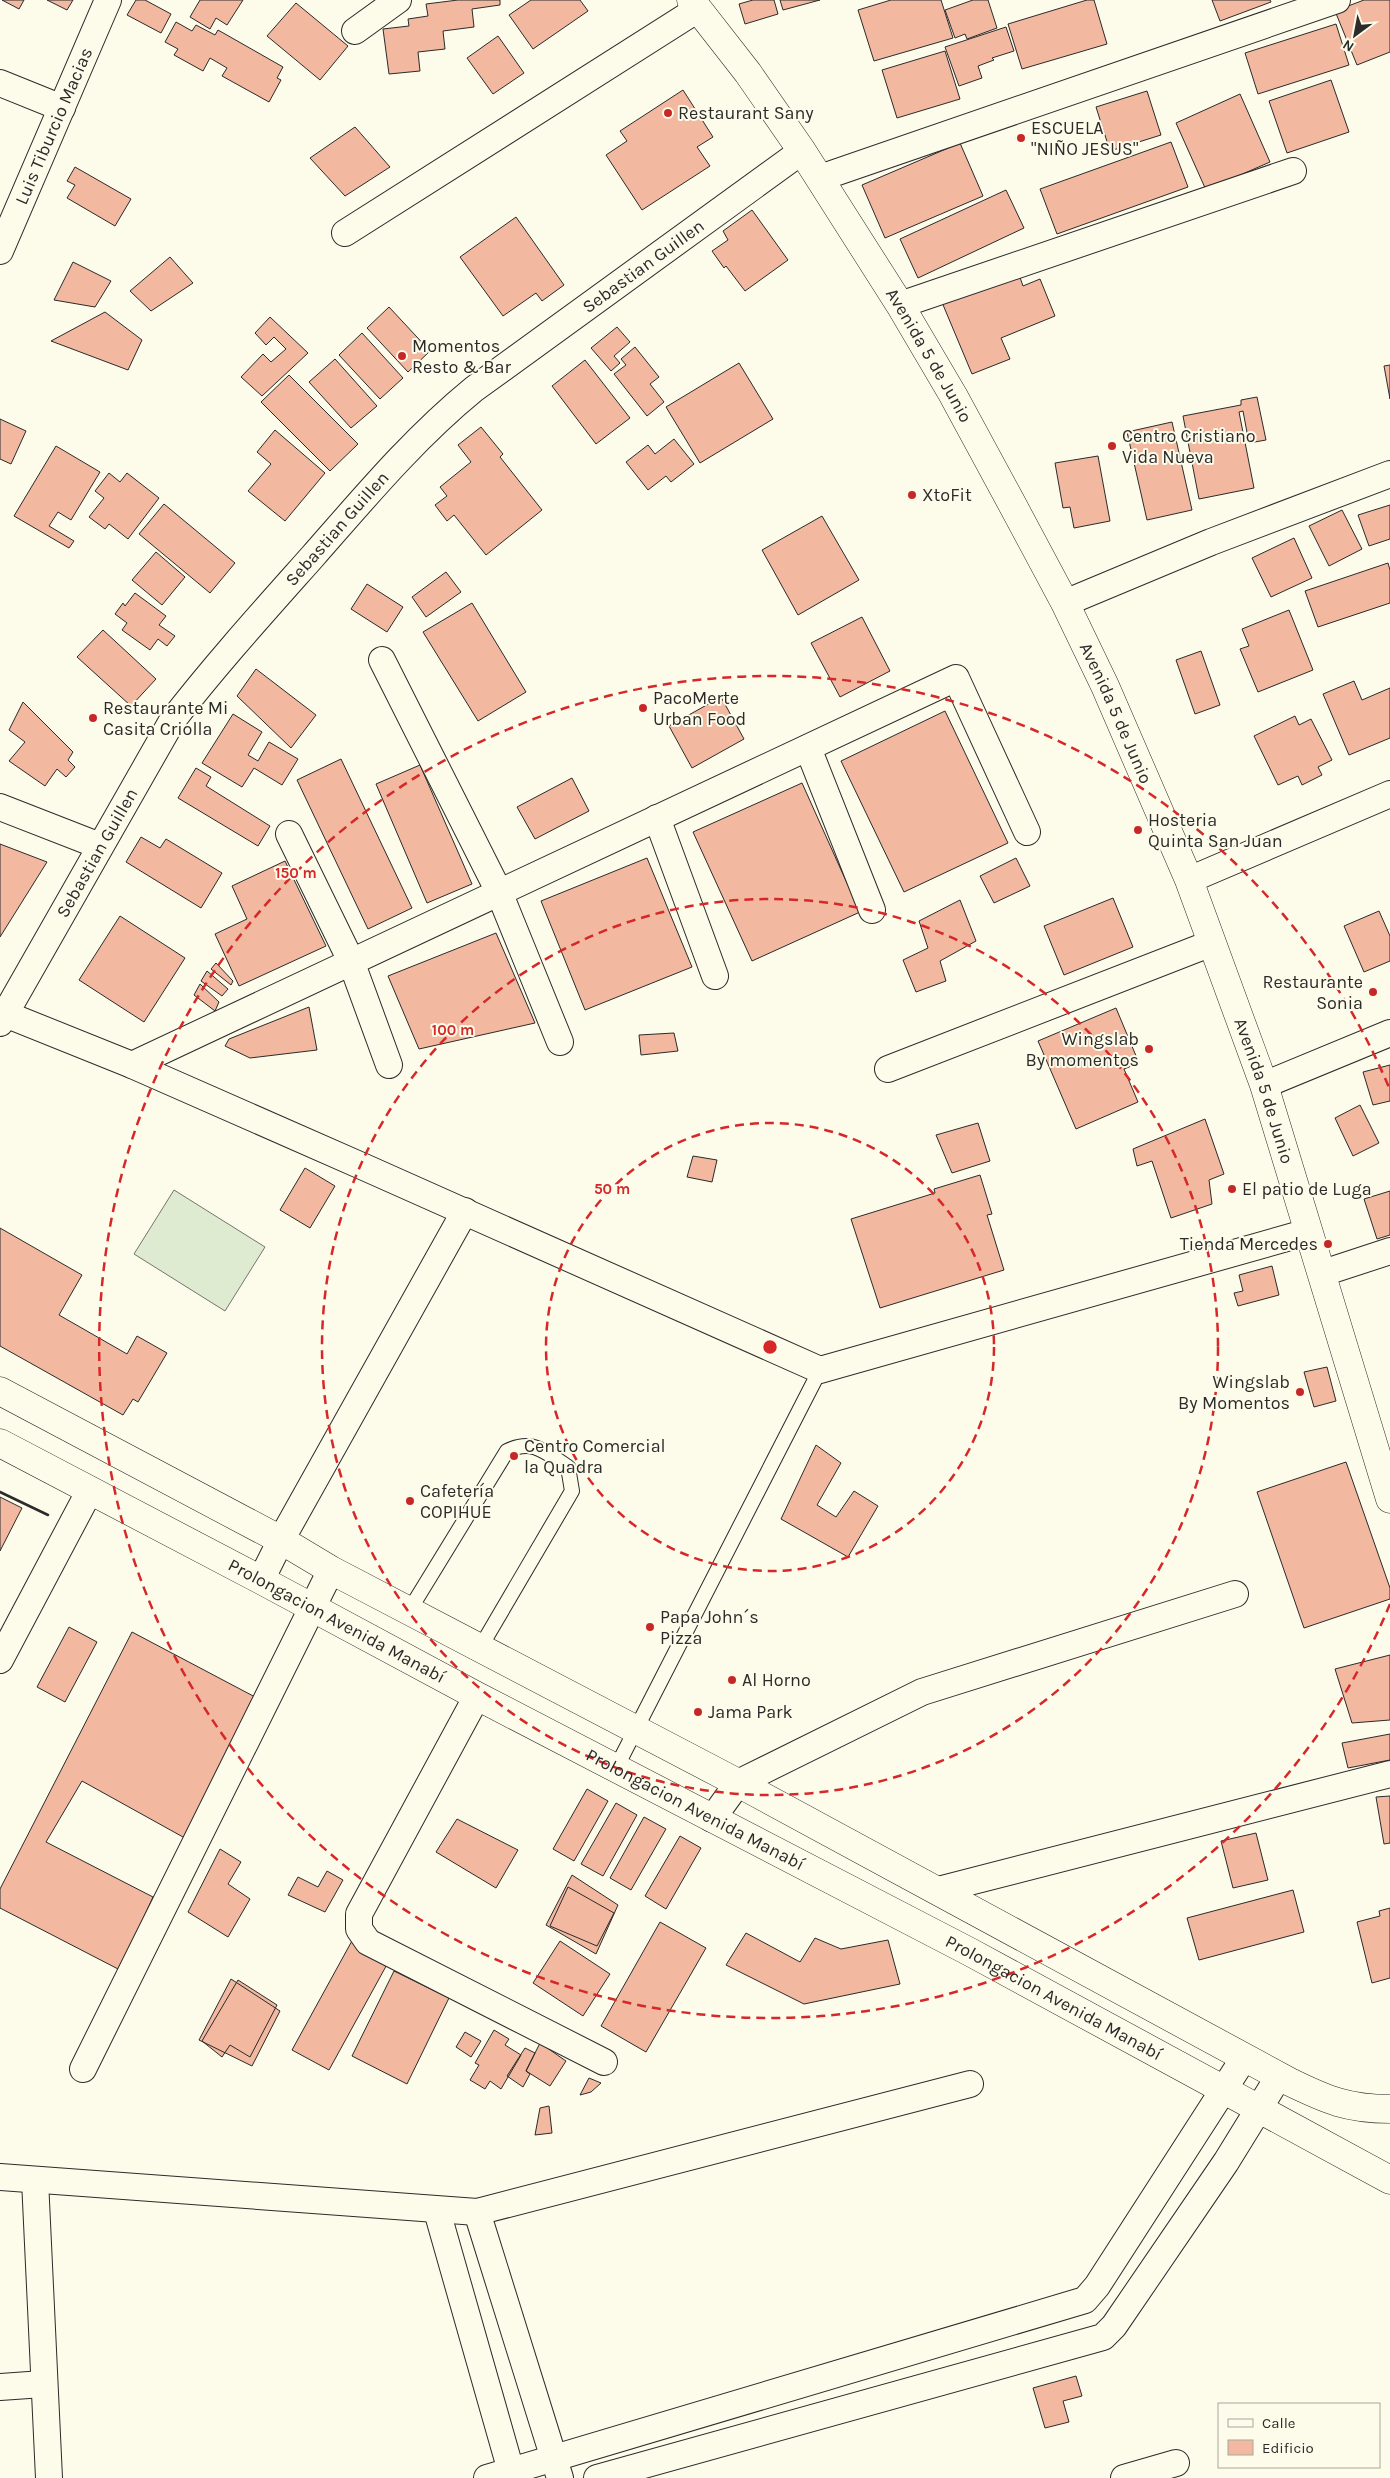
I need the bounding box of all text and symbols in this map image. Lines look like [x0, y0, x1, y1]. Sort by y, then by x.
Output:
north arrow [1330, 10, 1380, 60]
text: N [1340, 36, 1357, 55]
street label: Luis Tiburcio Macias [10, 44, 97, 208]
place label: Restaurant Sany [678, 102, 814, 124]
marker: Restaurant Sany [662, 107, 674, 119]
place label: ESCUELA "NIÑO JESUS" [1031, 117, 1138, 160]
marker: ESCUELA "NIÑO JESUS" [1015, 132, 1027, 144]
street label: Sebastian Guillen [578, 215, 709, 318]
street label: Avenida 5 de Junio [881, 284, 977, 426]
place label: Momentos Resto & Bar [412, 335, 511, 378]
marker: Momentos Resto & Bar [396, 350, 408, 362]
place label: Centro Cristiano Vida Nueva [1122, 425, 1256, 468]
marker: Centro Cristiano Vida Nueva [1106, 440, 1118, 452]
street label: Sebastian Guillen [281, 467, 393, 590]
place label: XtoFit [922, 484, 972, 506]
marker: XtoFit [906, 489, 918, 501]
street label: Avenida 5 de Junio [1075, 639, 1157, 787]
place label: PacoMerte Urban Food [653, 687, 746, 730]
place label: Restaurante Mi Casita Criolla [103, 697, 228, 740]
marker: PacoMerte Urban Food [637, 702, 649, 714]
marker: Restaurante Mi Casita Criolla [87, 712, 99, 724]
street label: Sebastian Guillen [51, 784, 143, 921]
place label: Hosteria Quinta San Juan [1148, 809, 1283, 852]
marker: Hosteria Quinta San Juan [1132, 824, 1144, 836]
text: 150 m [275, 864, 317, 882]
place label: Restaurante Sonia [1262, 971, 1363, 1014]
marker: Restaurante Sonia [1367, 986, 1379, 998]
street label: Avenida 5 de Junio [1229, 1015, 1298, 1166]
text: 100 m [432, 1021, 474, 1039]
place label: Wingslab By momentos [1025, 1028, 1139, 1071]
marker: Wingslab By momentos [1143, 1043, 1155, 1055]
place label: El patio de Luga [1242, 1178, 1372, 1200]
text: 50 m [594, 1180, 630, 1198]
marker: El patio de Luga [1226, 1183, 1238, 1195]
place label: Tienda Mercedes [1180, 1233, 1318, 1255]
marker: Tienda Mercedes [1322, 1238, 1334, 1250]
centre of rings [761, 1338, 779, 1356]
place label: Wingslab By Momentos [1178, 1371, 1290, 1414]
marker: Wingslab By Momentos [1294, 1386, 1306, 1398]
place label: Centro Comercial la Quadra [524, 1435, 666, 1478]
marker: Centro Comercial la Quadra [508, 1450, 520, 1462]
place label: Cafetería COPIHUE [420, 1480, 494, 1523]
marker: Cafetería COPIHUE [404, 1495, 416, 1507]
street label: Prolongacion Avenida Manabí [225, 1554, 450, 1688]
place label: Papa John´s Pizza [660, 1606, 759, 1649]
marker: Papa John´s Pizza [644, 1621, 656, 1633]
place label: Al Horno [742, 1669, 811, 1691]
marker: Al Horno [726, 1674, 738, 1686]
place label: Jama Park [708, 1701, 793, 1723]
marker: Jama Park [692, 1706, 704, 1718]
street label: Prolongacion Avenida Manabí [582, 1744, 809, 1875]
street label: Prolongacion Avenida Manabí [942, 1930, 1167, 2066]
legend [1218, 2403, 1380, 2468]
text: Calle [1262, 2414, 1296, 2432]
text: Edificio [1262, 2439, 1314, 2457]

